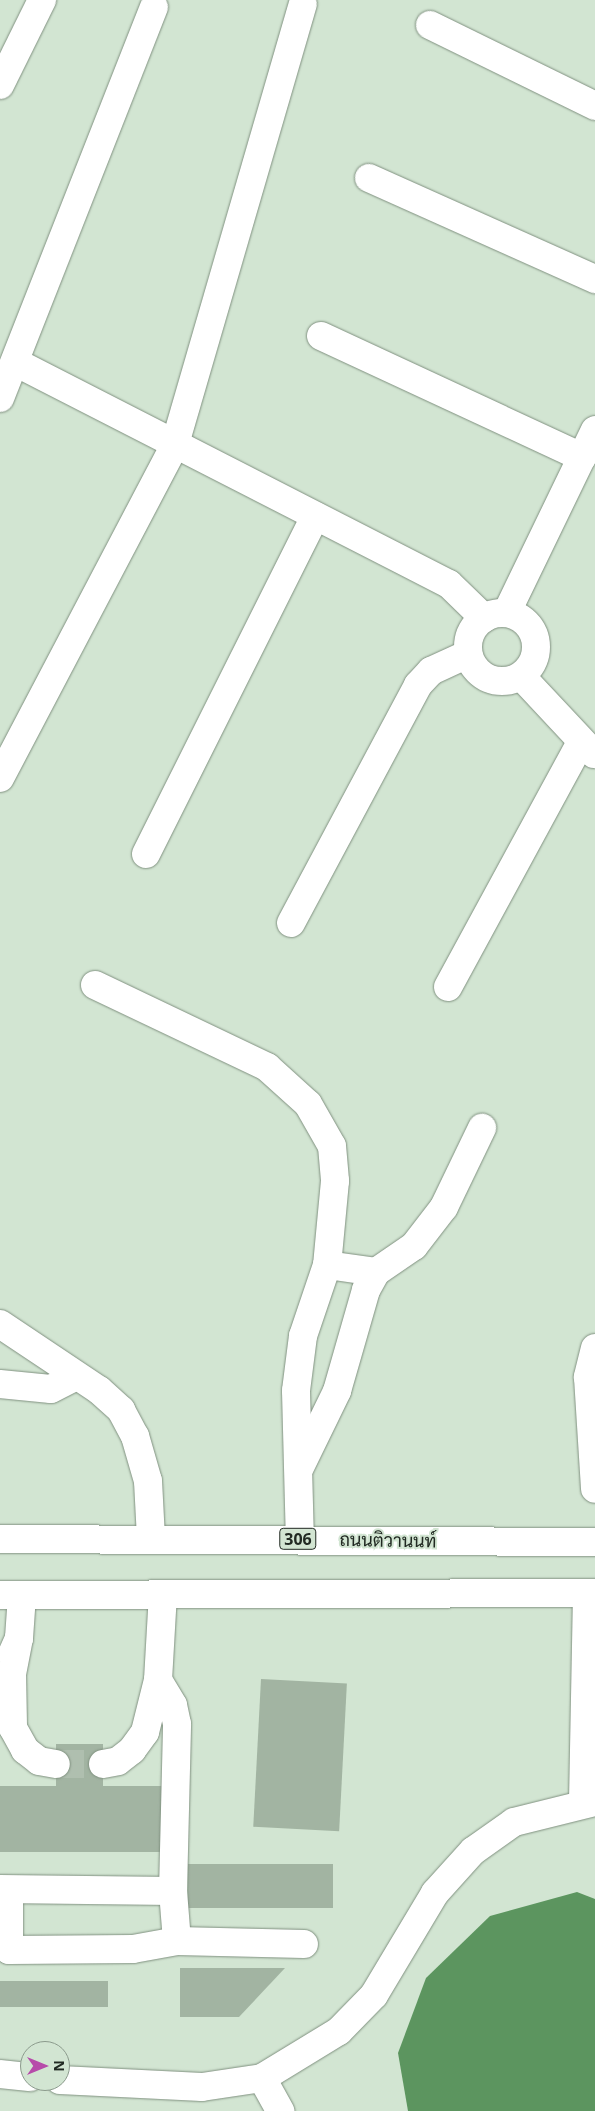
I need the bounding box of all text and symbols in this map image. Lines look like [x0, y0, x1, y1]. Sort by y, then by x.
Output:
road number: 306 [279, 1526, 317, 1552]
street label: ถนนติวานนท์ [339, 1528, 437, 1552]
north arrow [20, 2041, 70, 2091]
text: N [50, 2060, 69, 2072]

